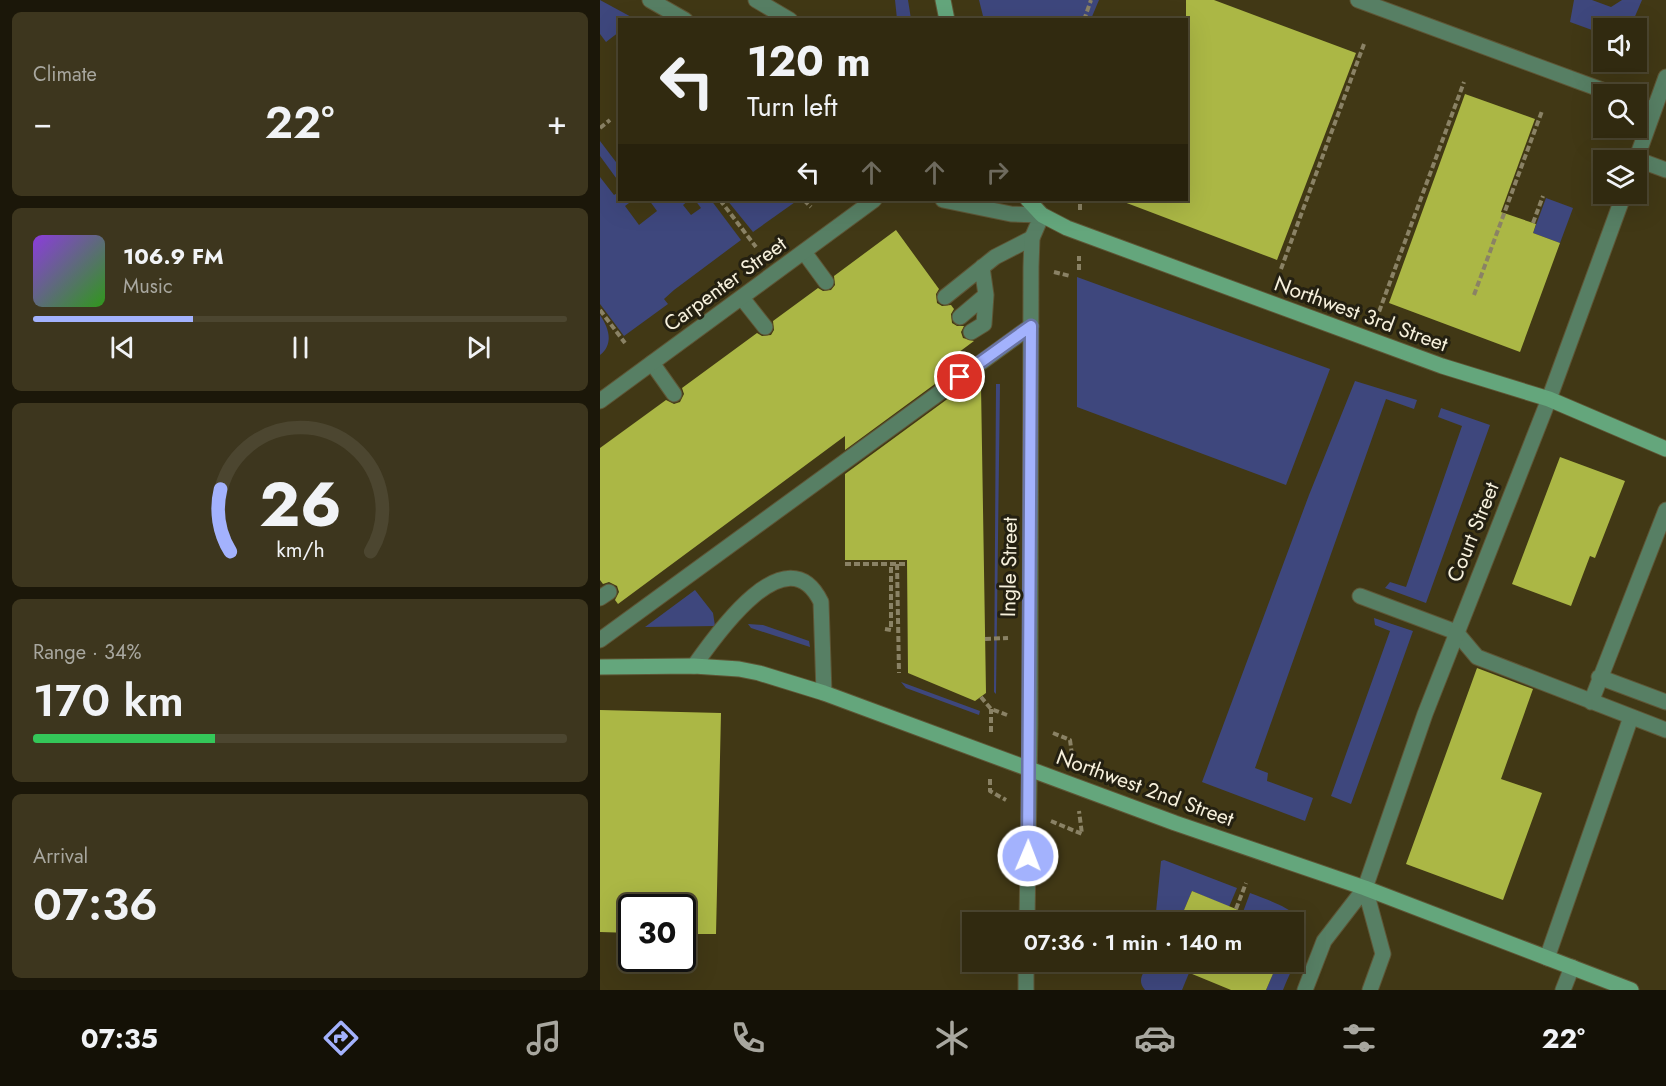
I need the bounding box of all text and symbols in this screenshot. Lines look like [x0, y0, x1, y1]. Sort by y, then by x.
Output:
map controls [1593, 18, 1647, 204]
button: sound [1593, 18, 1647, 72]
text: 120 m [747, 31, 871, 92]
icon: left [648, 42, 726, 120]
text: Climate [33, 60, 97, 89]
button: search [1593, 84, 1647, 138]
text: Turn left [747, 87, 837, 126]
text: 22° [265, 90, 334, 155]
text: − [33, 99, 52, 146]
text: + [547, 99, 567, 146]
button: layers [1593, 150, 1647, 204]
icon: left [792, 156, 825, 189]
icon: ahead [855, 156, 888, 189]
icon: ahead [918, 156, 951, 189]
icon: right [981, 156, 1014, 189]
street label: Carpenter Street [658, 229, 792, 339]
text: 106.9 FM [123, 240, 224, 272]
street label: Northwest 3rd Street [1270, 269, 1452, 359]
text: Music [123, 272, 173, 301]
icon: previous [106, 331, 139, 364]
icon: pause [284, 331, 317, 364]
icon: next [462, 331, 495, 364]
pin [934, 351, 985, 402]
icon: arrive [943, 360, 976, 393]
text: 26 [259, 459, 341, 549]
street label: Court Street [1439, 477, 1507, 587]
street label: Ingle Street [993, 517, 1025, 617]
text: km/h [276, 534, 324, 565]
text: Range · 34% [33, 638, 142, 667]
text: 170 km [33, 668, 184, 733]
street label: Northwest 2nd Street [1052, 742, 1238, 834]
position arrow [996, 824, 1060, 888]
text: Arrival [33, 842, 88, 871]
text: 07:36 [33, 872, 158, 937]
speed limit sign: 30 [618, 894, 696, 972]
text: 07:36 · 1 min · 140 m [1024, 926, 1242, 958]
icon: directions [320, 1017, 362, 1059]
icon: music [523, 1017, 565, 1059]
icon: phone [727, 1017, 769, 1059]
icon: climate [931, 1017, 973, 1059]
icon: car [1134, 1017, 1176, 1059]
icon: filters [1338, 1017, 1380, 1059]
text: 07:35 [81, 1019, 158, 1058]
text: 22° [1542, 1019, 1585, 1058]

